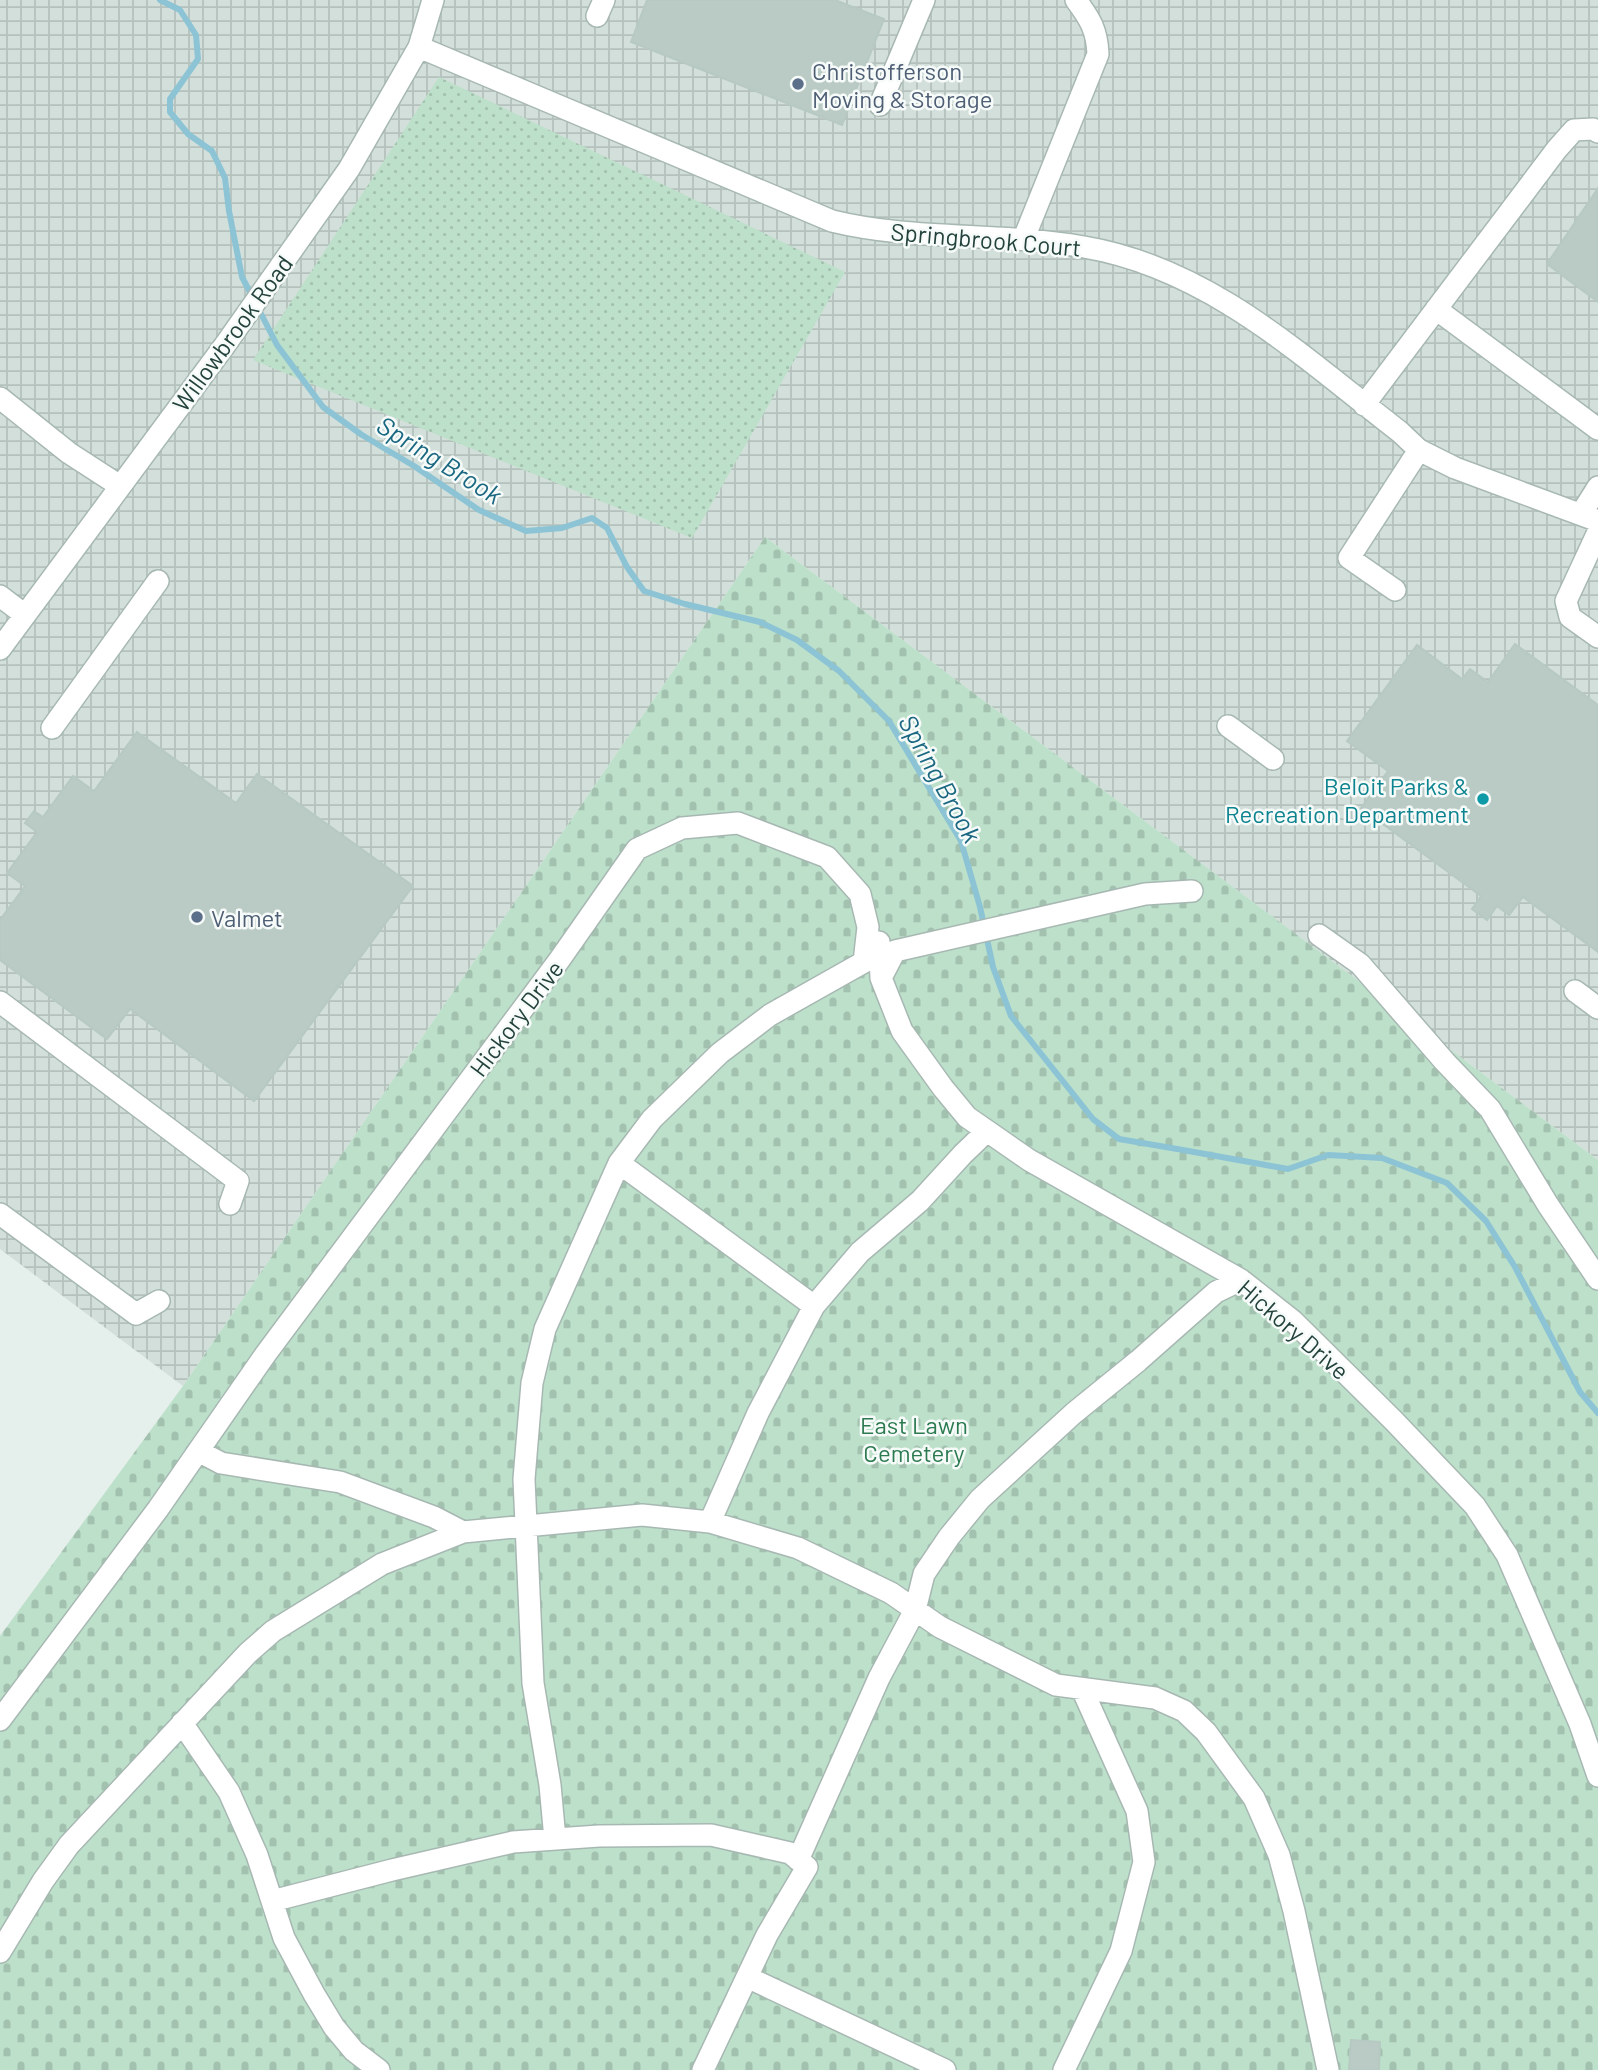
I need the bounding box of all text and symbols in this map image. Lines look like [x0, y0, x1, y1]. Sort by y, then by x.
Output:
place label: Christofferson Moving & Storage [812, 56, 993, 113]
marker: Christofferson Moving & Storage [790, 76, 806, 92]
street label: Springbrook Court [890, 216, 1082, 262]
street label: Willowbrook Road [166, 249, 298, 417]
water label: Spring Brook [372, 408, 508, 510]
water label: Spring Brook [893, 709, 989, 848]
place label: Beloit Parks & Recreation Department [1225, 771, 1469, 828]
marker: Beloit Parks & Recreation Department [1475, 791, 1491, 807]
place label: Valmet [211, 903, 283, 932]
marker: Valmet [189, 909, 205, 925]
street label: Hickory Drive [463, 954, 569, 1082]
street label: Hickory Drive [1233, 1273, 1355, 1385]
park label: East Lawn Cemetery [860, 1410, 968, 1467]

